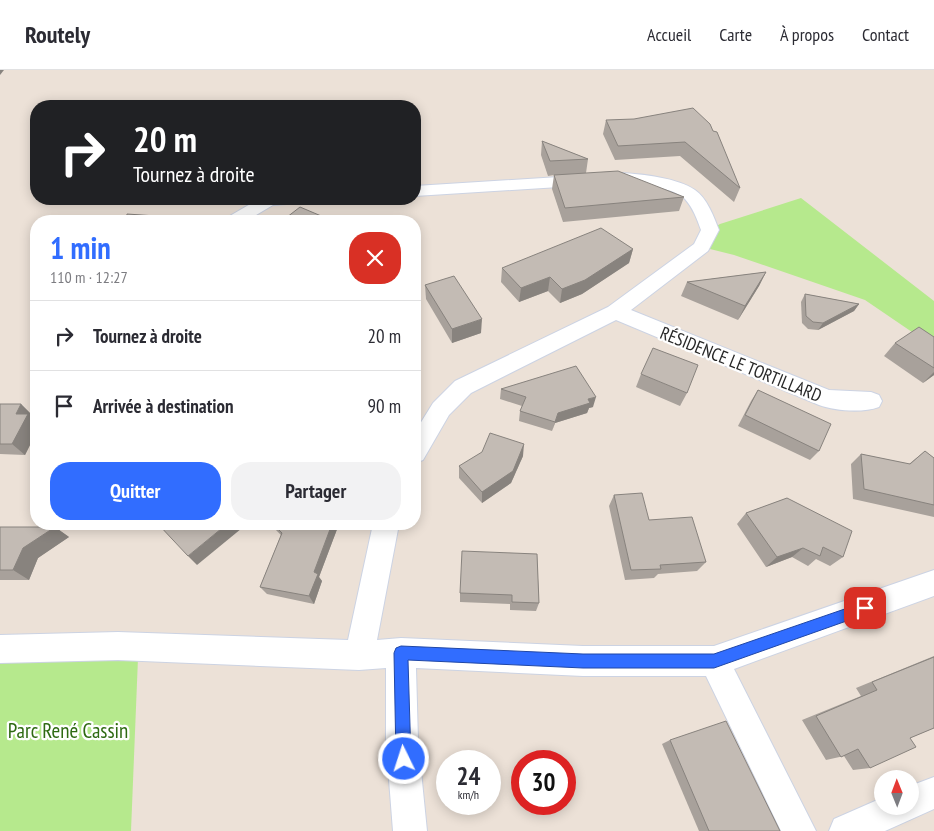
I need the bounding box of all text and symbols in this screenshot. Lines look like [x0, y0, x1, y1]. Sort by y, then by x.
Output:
text: Routely [25, 19, 90, 50]
text: Accueil [647, 23, 691, 46]
text: Carte [719, 23, 752, 46]
text: À propos [780, 23, 834, 46]
text: Contact [862, 23, 909, 46]
text: 20 m [133, 116, 197, 162]
icon: right [50, 120, 115, 185]
text: Tournez à droite [133, 160, 255, 188]
text: 1 min [50, 228, 111, 267]
button: close [349, 232, 401, 284]
text: 110 m · 12:27 [50, 267, 128, 287]
street label: RÉSIDENCE LE TORTILLARD [657, 321, 825, 407]
icon: right [50, 322, 78, 350]
text: Tournez à droite [93, 324, 202, 348]
text: 20 m [368, 324, 401, 348]
icon: arrive [50, 392, 78, 420]
text: Arrivée à destination [93, 394, 234, 418]
text: 90 m [368, 394, 401, 418]
button: Quitter [50, 462, 221, 520]
button: Partager [231, 462, 401, 520]
pin [844, 587, 886, 629]
icon: arrive [851, 594, 879, 622]
park label: Parc René Cassin [8, 717, 128, 744]
position arrow [377, 732, 429, 784]
speed limit sign: 30 [511, 750, 576, 815]
text: 24 [457, 760, 480, 792]
north arrow [874, 770, 919, 815]
map controls [874, 770, 919, 815]
text: km/h [458, 787, 479, 802]

